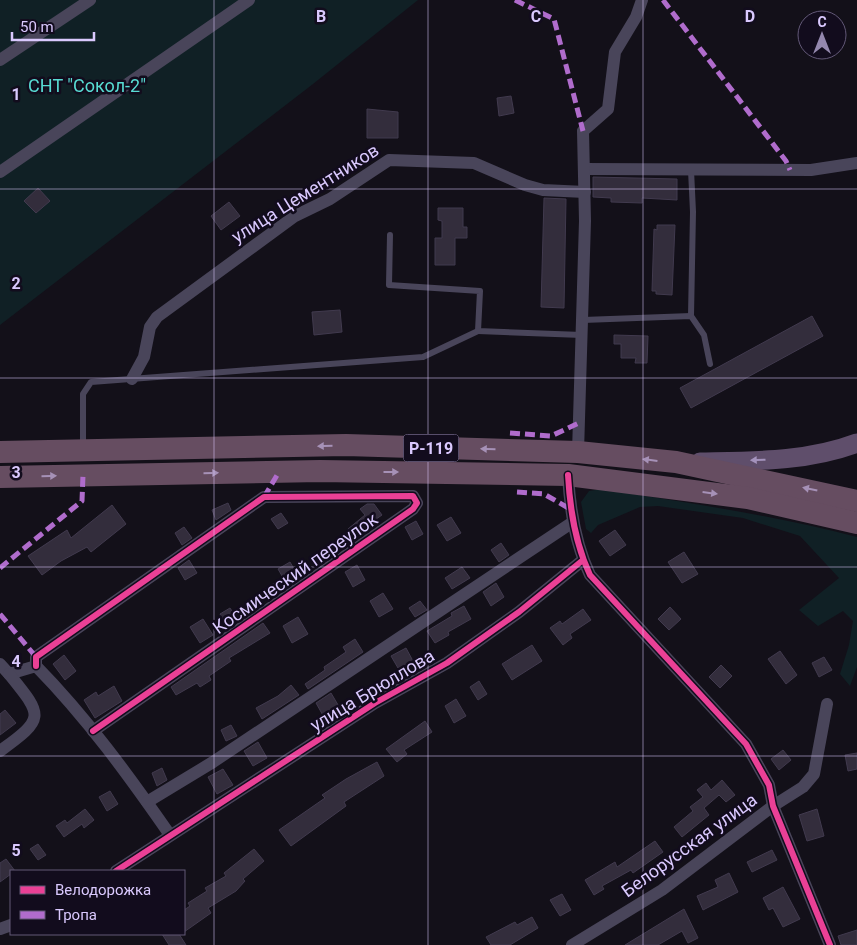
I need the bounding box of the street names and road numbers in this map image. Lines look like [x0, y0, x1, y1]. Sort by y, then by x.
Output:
street label: улица Цементников [228, 139, 382, 247]
road number: Р-119 [404, 434, 458, 462]
street label: Космический переулок [208, 508, 382, 638]
street label: улица Брюллова [306, 645, 438, 735]
street label: Белорусская улица [617, 789, 761, 901]

